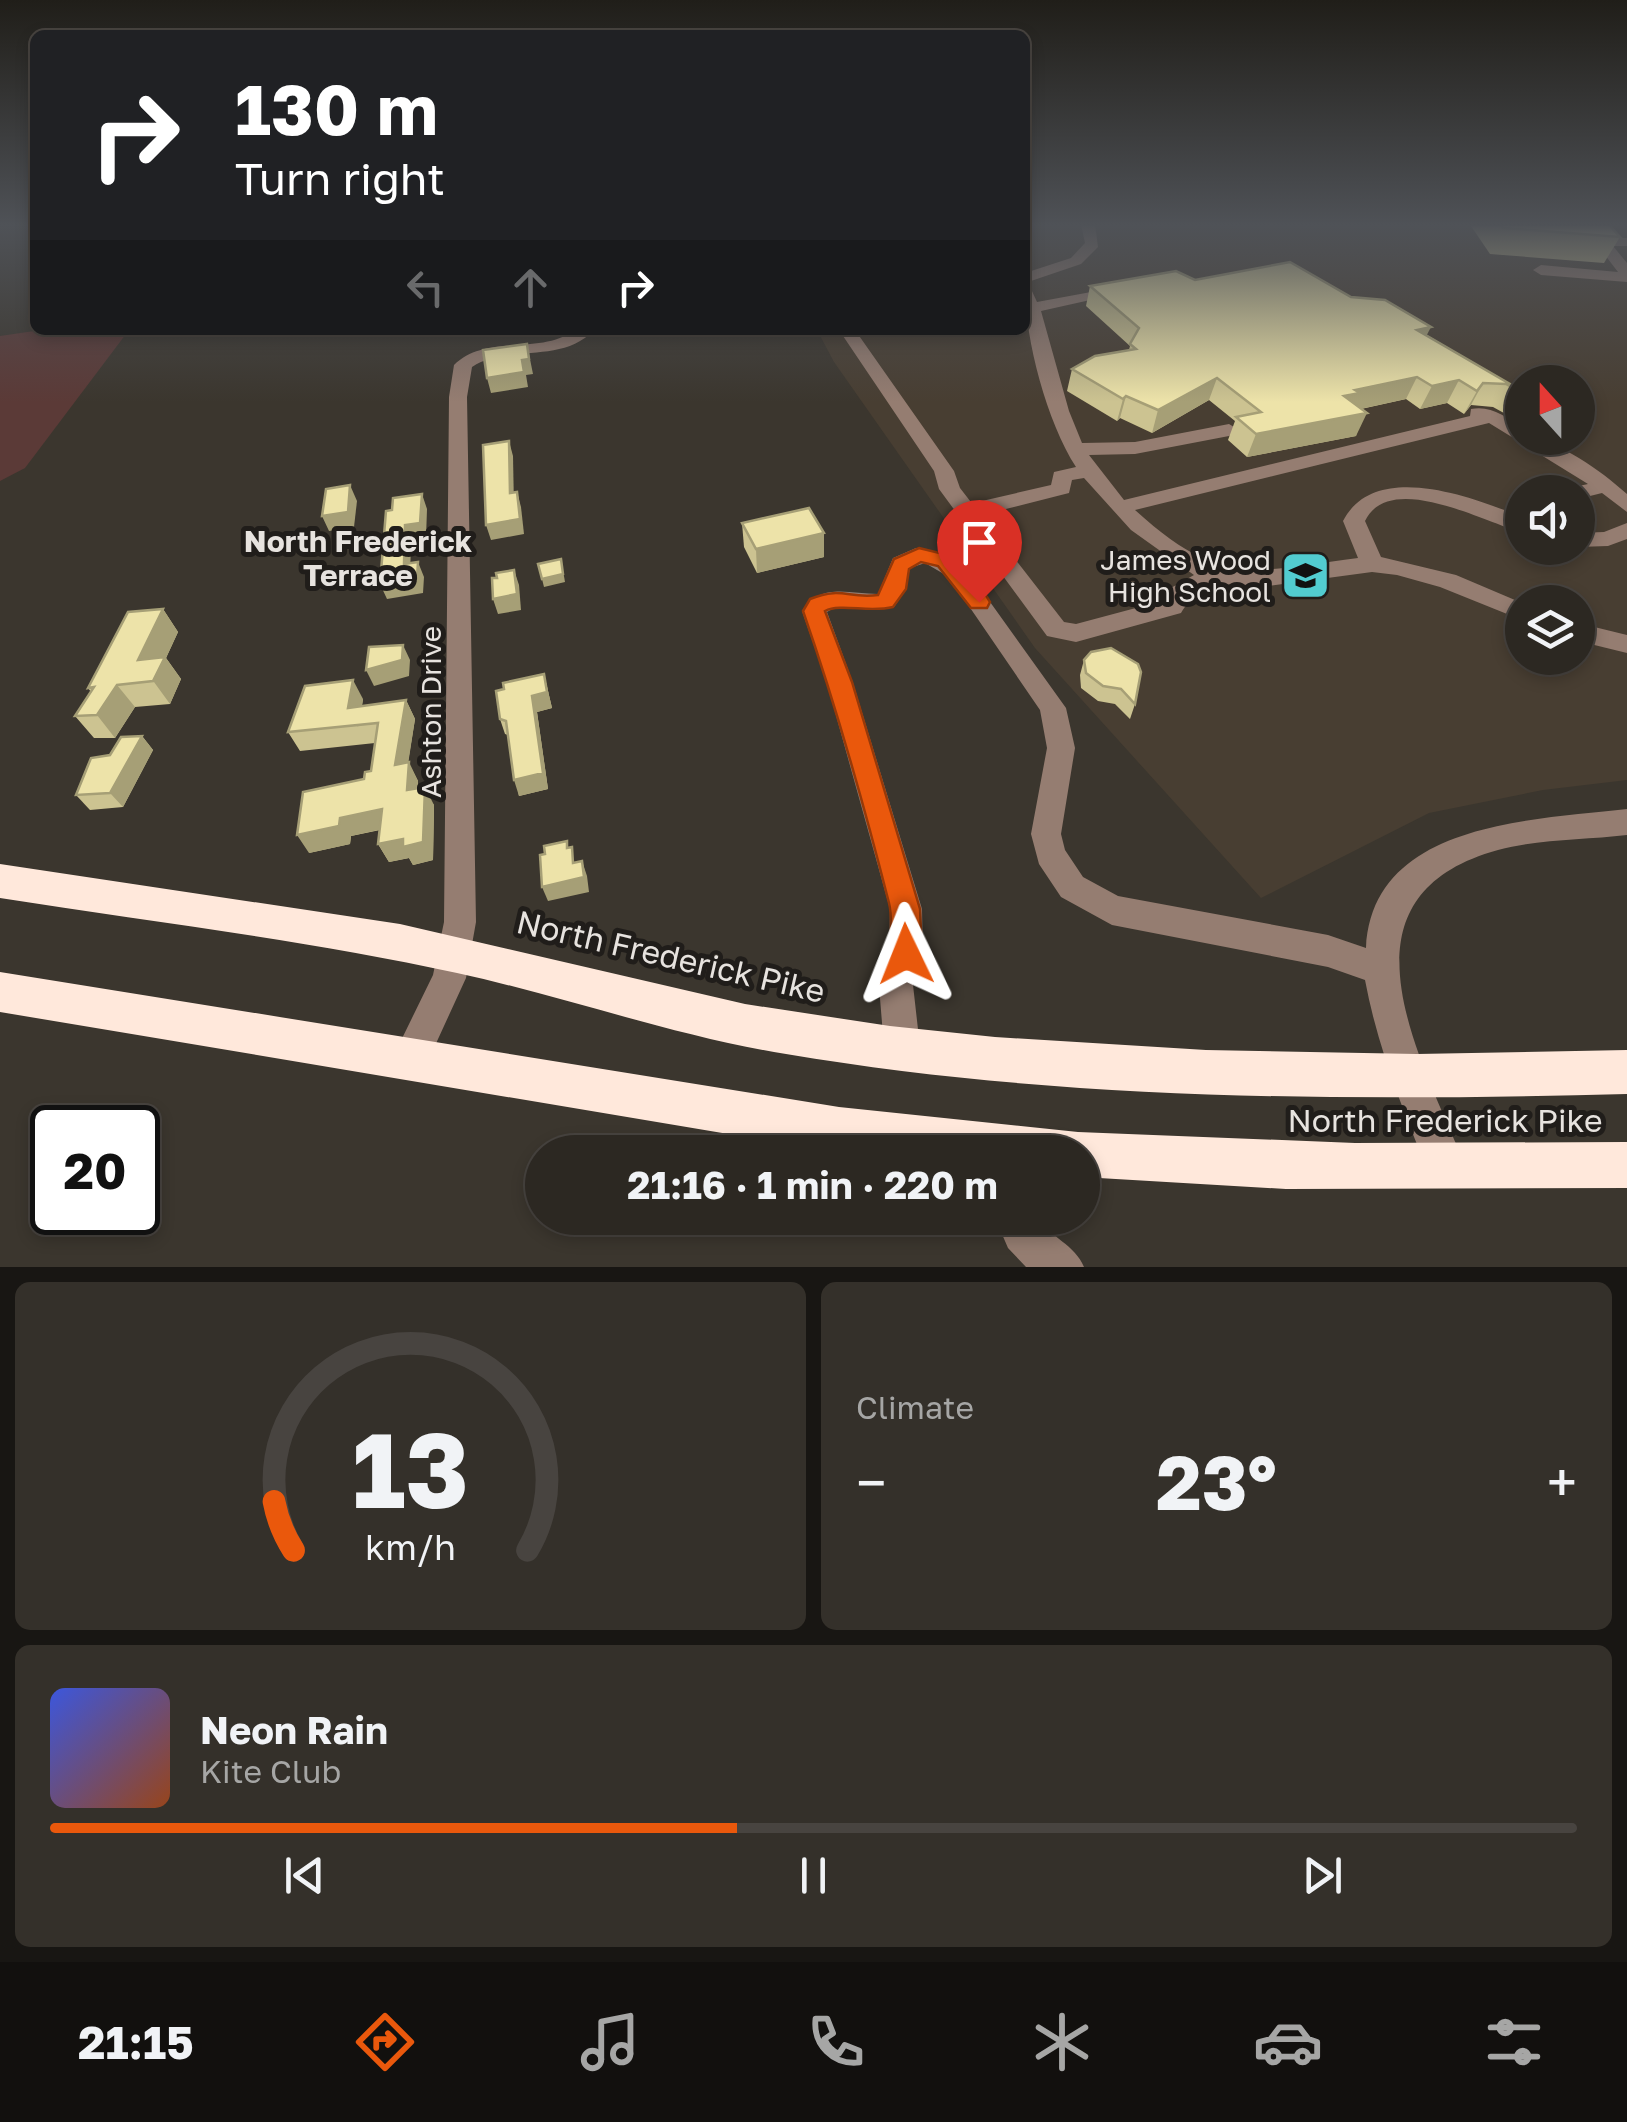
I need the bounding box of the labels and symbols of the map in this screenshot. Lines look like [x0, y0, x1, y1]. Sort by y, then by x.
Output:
north arrow [1505, 365, 1595, 455]
pin [937, 500, 1022, 603]
district label: North Frederick Terrace [244, 523, 473, 593]
place label: James Wood High School [1100, 543, 1271, 608]
school or university icon: James Wood High School [1280, 549, 1332, 601]
street label: Ashton Drive [414, 626, 447, 798]
street label: North Frederick Pike [513, 902, 829, 1010]
position arrow [854, 902, 958, 1006]
street label: North Frederick Pike [1287, 1101, 1603, 1139]
speed limit sign: 20 [30, 1105, 160, 1235]

